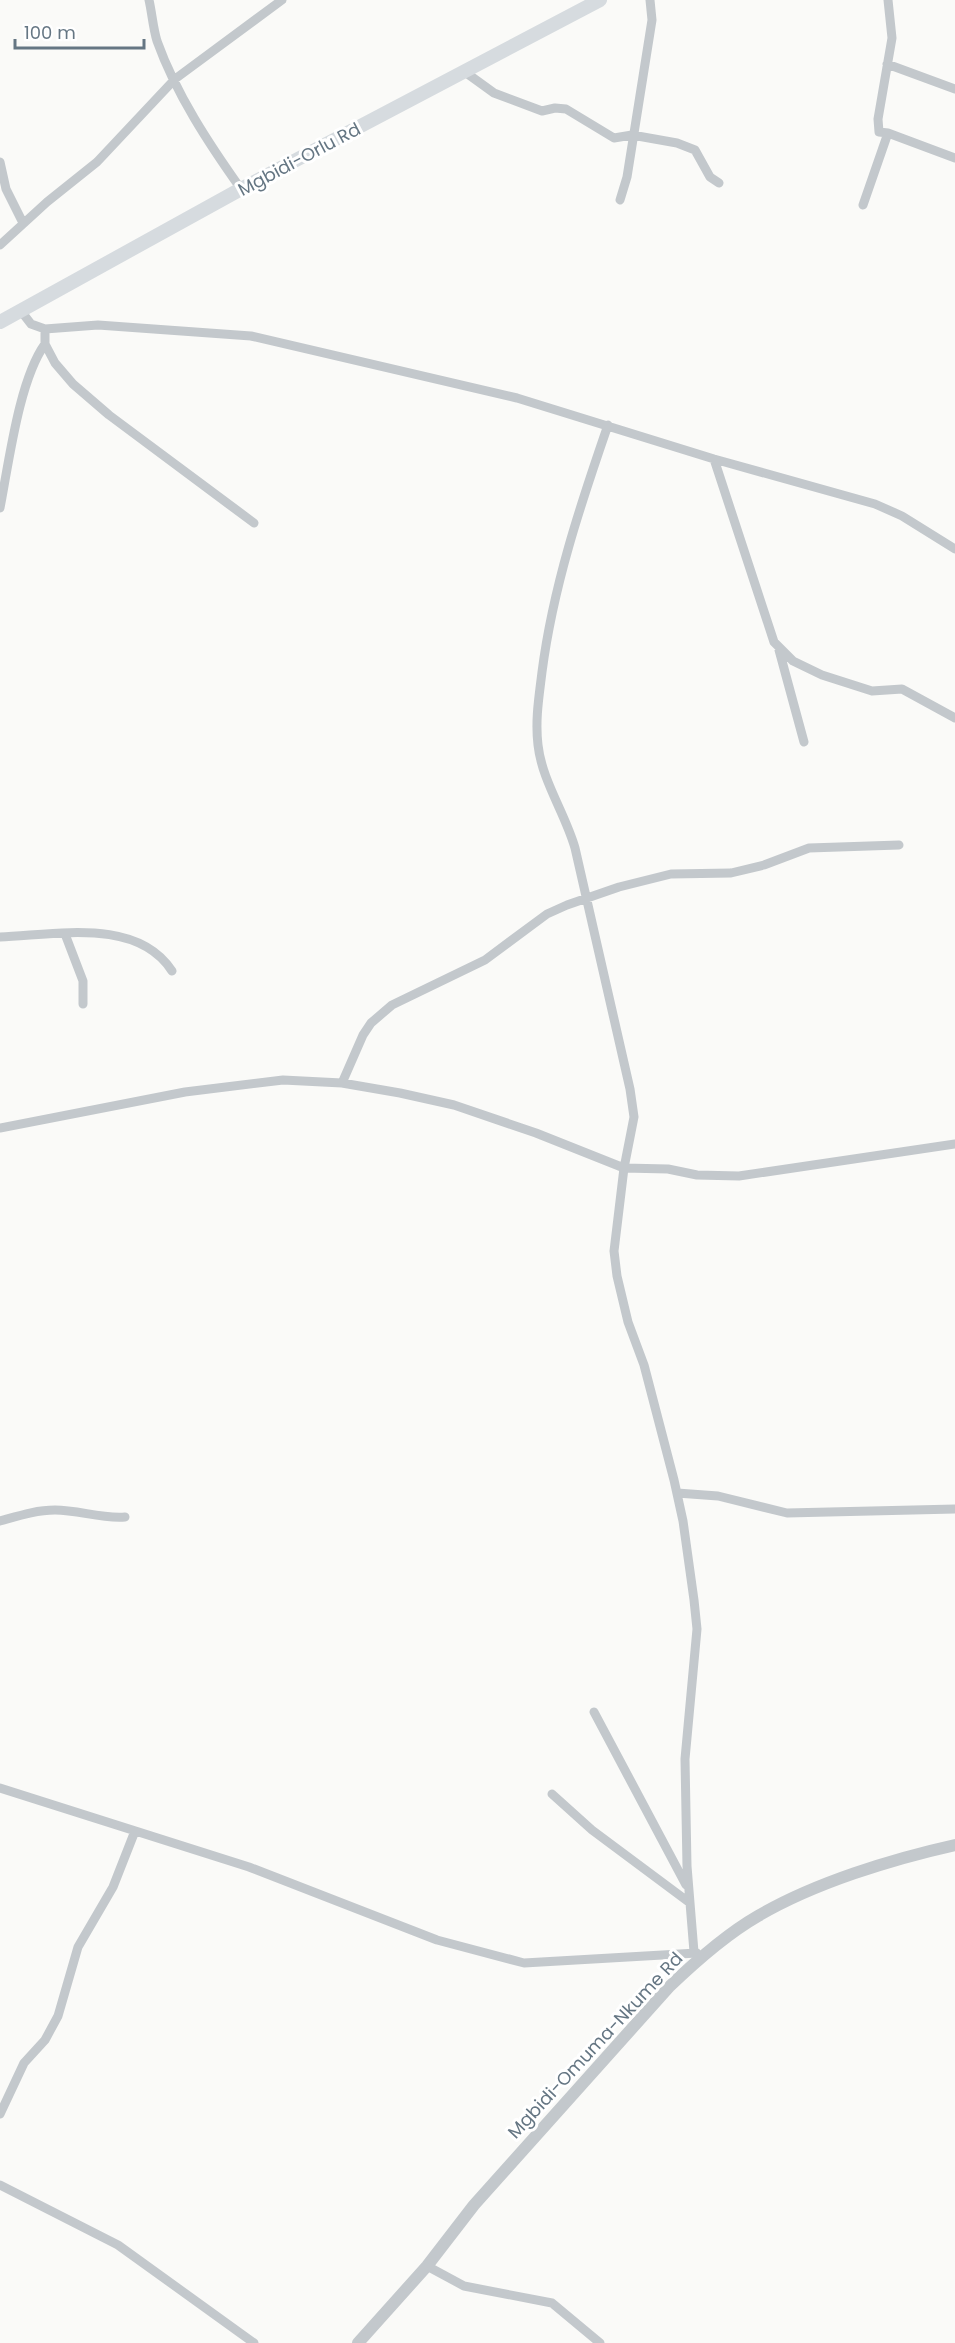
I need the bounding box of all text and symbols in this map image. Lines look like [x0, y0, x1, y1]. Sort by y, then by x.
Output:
scale bar [15, 12, 144, 50]
text: 100 m [24, 20, 76, 45]
street label: Mgbidi-Orlu Rd [233, 116, 365, 202]
street label: Mgbidi-Omuma-Nkume Rd [502, 1946, 688, 2144]

